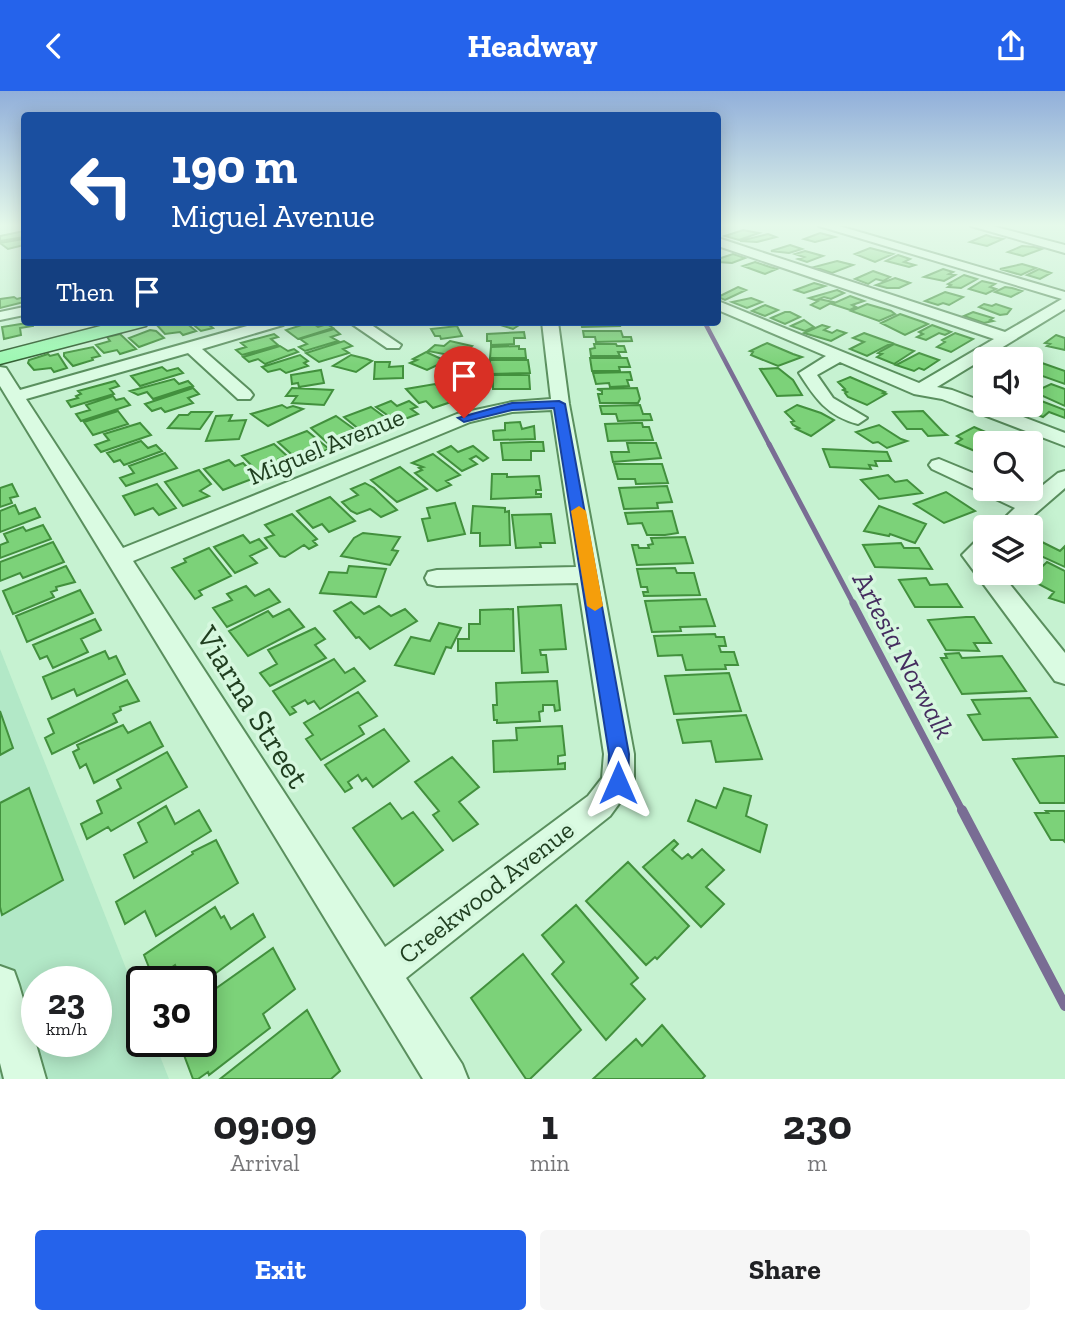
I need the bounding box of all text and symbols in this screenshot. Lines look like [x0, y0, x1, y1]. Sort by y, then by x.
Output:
icon: back [35, 27, 73, 65]
text: Headway [467, 27, 598, 65]
icon: share [992, 27, 1030, 65]
text: 190 m [171, 137, 297, 196]
icon: left [56, 140, 147, 231]
text: Miguel Avenue [171, 197, 375, 235]
icon: arrive [128, 273, 166, 311]
text: Then [56, 276, 114, 308]
pin [434, 346, 494, 418]
map controls [973, 347, 1043, 585]
button: sound [973, 347, 1043, 417]
icon: arrive [445, 357, 483, 395]
street label: Miguel Avenue [243, 400, 409, 492]
button: search [973, 431, 1043, 501]
button: layers [973, 515, 1043, 585]
water label: Artesia Norwalk [845, 565, 961, 744]
street label: Viarna Street [188, 618, 318, 795]
position arrow [581, 746, 655, 820]
street label: Creekwood Avenue [392, 814, 580, 970]
speed limit sign: 30 [126, 966, 217, 1057]
text: 23 [48, 981, 85, 1023]
text: km/h [46, 1018, 87, 1040]
text: 09:09 [213, 1099, 317, 1150]
text: 1 [541, 1099, 558, 1150]
text: 230 [783, 1099, 852, 1150]
text: Arrival [230, 1149, 300, 1177]
text: min [530, 1149, 570, 1177]
text: m [807, 1149, 827, 1177]
button: Exit [35, 1230, 526, 1310]
button: Share [540, 1230, 1030, 1310]

